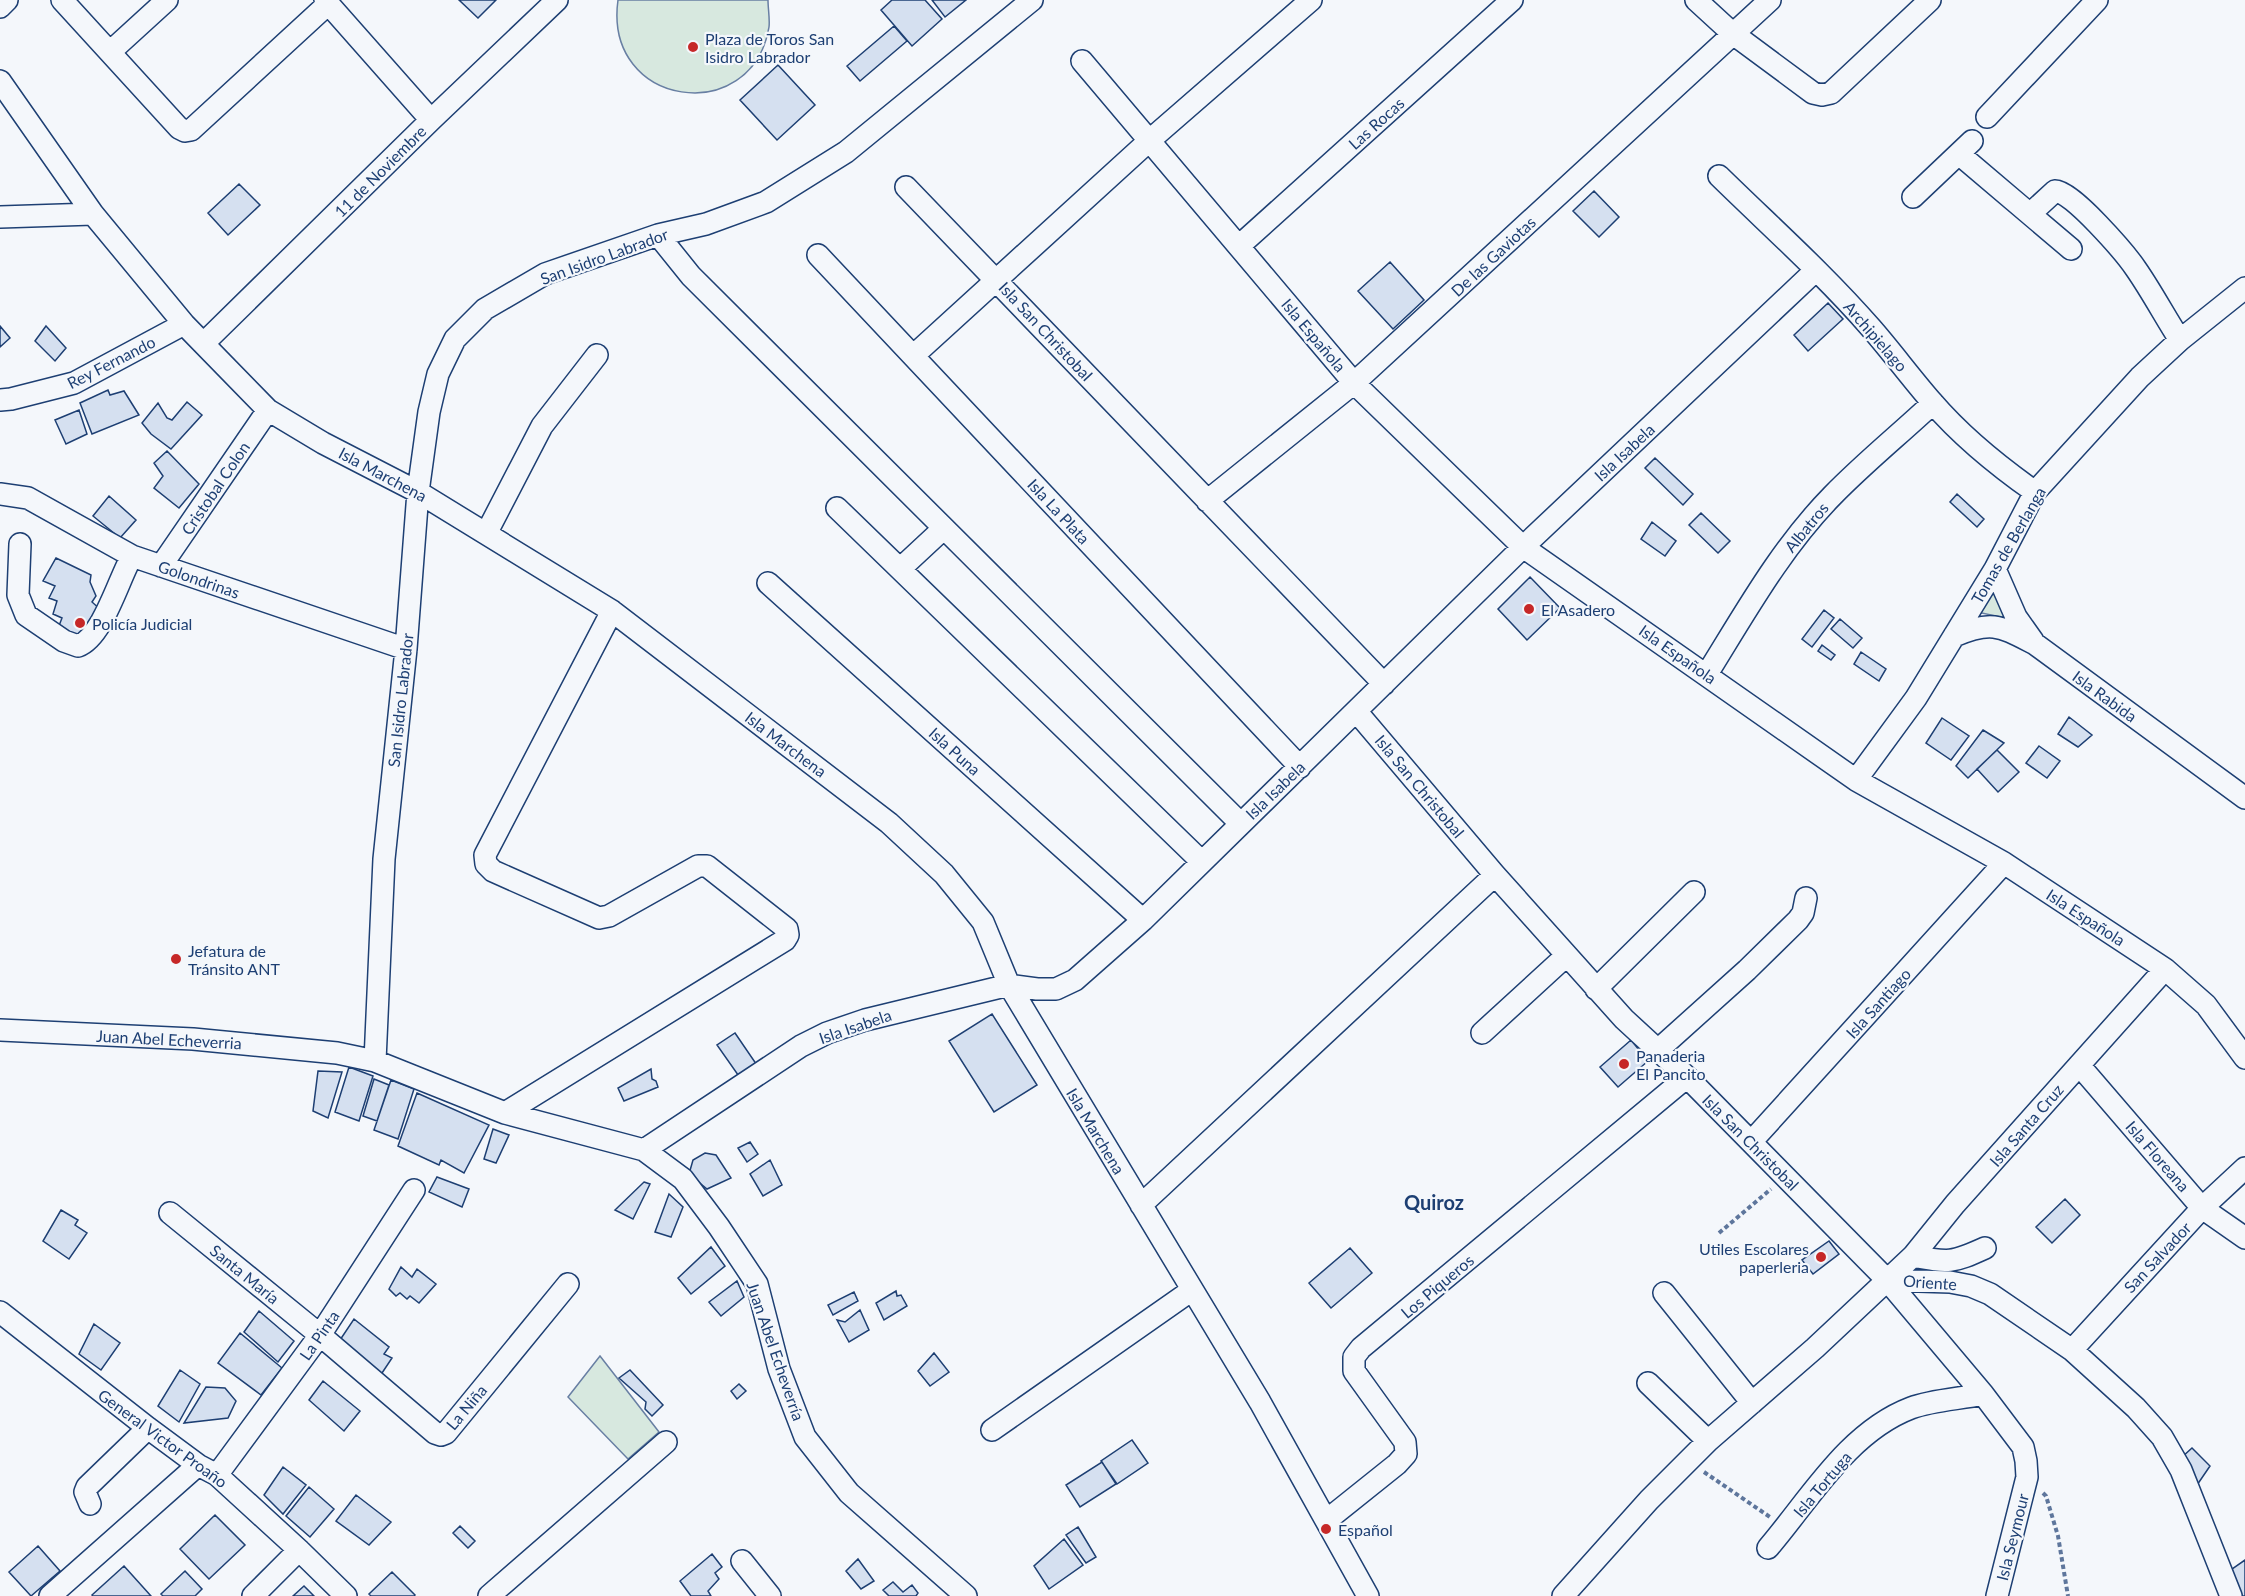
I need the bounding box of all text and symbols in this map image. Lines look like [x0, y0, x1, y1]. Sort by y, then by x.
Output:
place label: Plaza de Toros San Isidro Labrador [705, 29, 834, 66]
marker: Plaza de Toros San Isidro Labrador [686, 40, 700, 54]
street label: Las Rocas [1344, 93, 1408, 153]
street label: 11 de Noviembre [330, 121, 430, 221]
street label: De las Gaviotas [1447, 212, 1539, 300]
street label: San Isidro Labrador [537, 224, 671, 288]
street label: Isla San Christobal [995, 278, 1097, 384]
street label: Isla Española [1278, 295, 1350, 375]
street label: Archipielago [1840, 297, 1912, 375]
street label: Rey Fernando [64, 332, 158, 392]
street label: Isla Isabela [1590, 419, 1658, 485]
street label: Cristobal Colon [177, 438, 253, 538]
street label: Isla Marchena [336, 443, 430, 505]
street label: Isla La Plata [1024, 474, 1094, 548]
street label: Tomas de Berlanga [1967, 483, 2049, 607]
street label: Albatros [1780, 498, 1832, 556]
street label: Golondrinas [156, 556, 242, 602]
place label: El Asadero [1541, 600, 1615, 619]
marker: El Asadero [1522, 602, 1536, 616]
place label: Policía Judicial [92, 614, 192, 633]
marker: Policía Judicial [73, 616, 87, 630]
street label: Isla Española [1636, 620, 1720, 688]
street label: San Isidro Labrador [384, 632, 417, 768]
street label: Isla Rabida [2069, 666, 2141, 726]
street label: Isla Marchena [742, 707, 830, 781]
street label: Isla Puna [925, 723, 985, 779]
street label: Isla San Christobal [1372, 731, 1468, 841]
street label: Isla Isabela [1241, 757, 1309, 823]
street label: Isla Española [2043, 885, 2129, 949]
place label: Jefatura de Tránsito ANT [188, 941, 280, 978]
marker: Jefatura de Tránsito ANT [169, 952, 183, 966]
street label: Isla Santiago [1842, 964, 1914, 1042]
street label: Isla Isabela [816, 1005, 894, 1047]
street label: Juan Abel Echeverria [96, 1026, 242, 1052]
place label: Panaderia El Pancito [1636, 1046, 1706, 1083]
marker: Panaderia El Pancito [1617, 1057, 1631, 1071]
street label: Isla Santa Cruz [1985, 1080, 2067, 1170]
street label: Isla Marchena [1063, 1085, 1129, 1177]
street label: Isla San Christobal [1699, 1090, 1803, 1194]
street label: Isla Floreana [2122, 1117, 2194, 1195]
district label: Quiroz [1404, 1190, 1464, 1214]
street label: San Salvador [2119, 1218, 2195, 1296]
place label: Utiles Escolares paperleria [1699, 1239, 1809, 1276]
street label: Santa María [207, 1240, 283, 1308]
street label: Los Piqueros [1397, 1250, 1477, 1322]
marker: Utiles Escolares paperleria [1814, 1250, 1828, 1264]
street label: Oriente [1903, 1271, 1957, 1293]
street label: Juan Abel Echeverría [743, 1279, 809, 1423]
street label: La Pinta [295, 1307, 343, 1363]
street label: La Niña [442, 1381, 490, 1433]
street label: General Victor Proaño [95, 1385, 231, 1491]
street label: Isla Tortuga [1789, 1447, 1855, 1521]
street label: Isla Seymour [1992, 1491, 2032, 1583]
place label: Español [1338, 1520, 1393, 1539]
marker: Español [1319, 1522, 1333, 1536]

